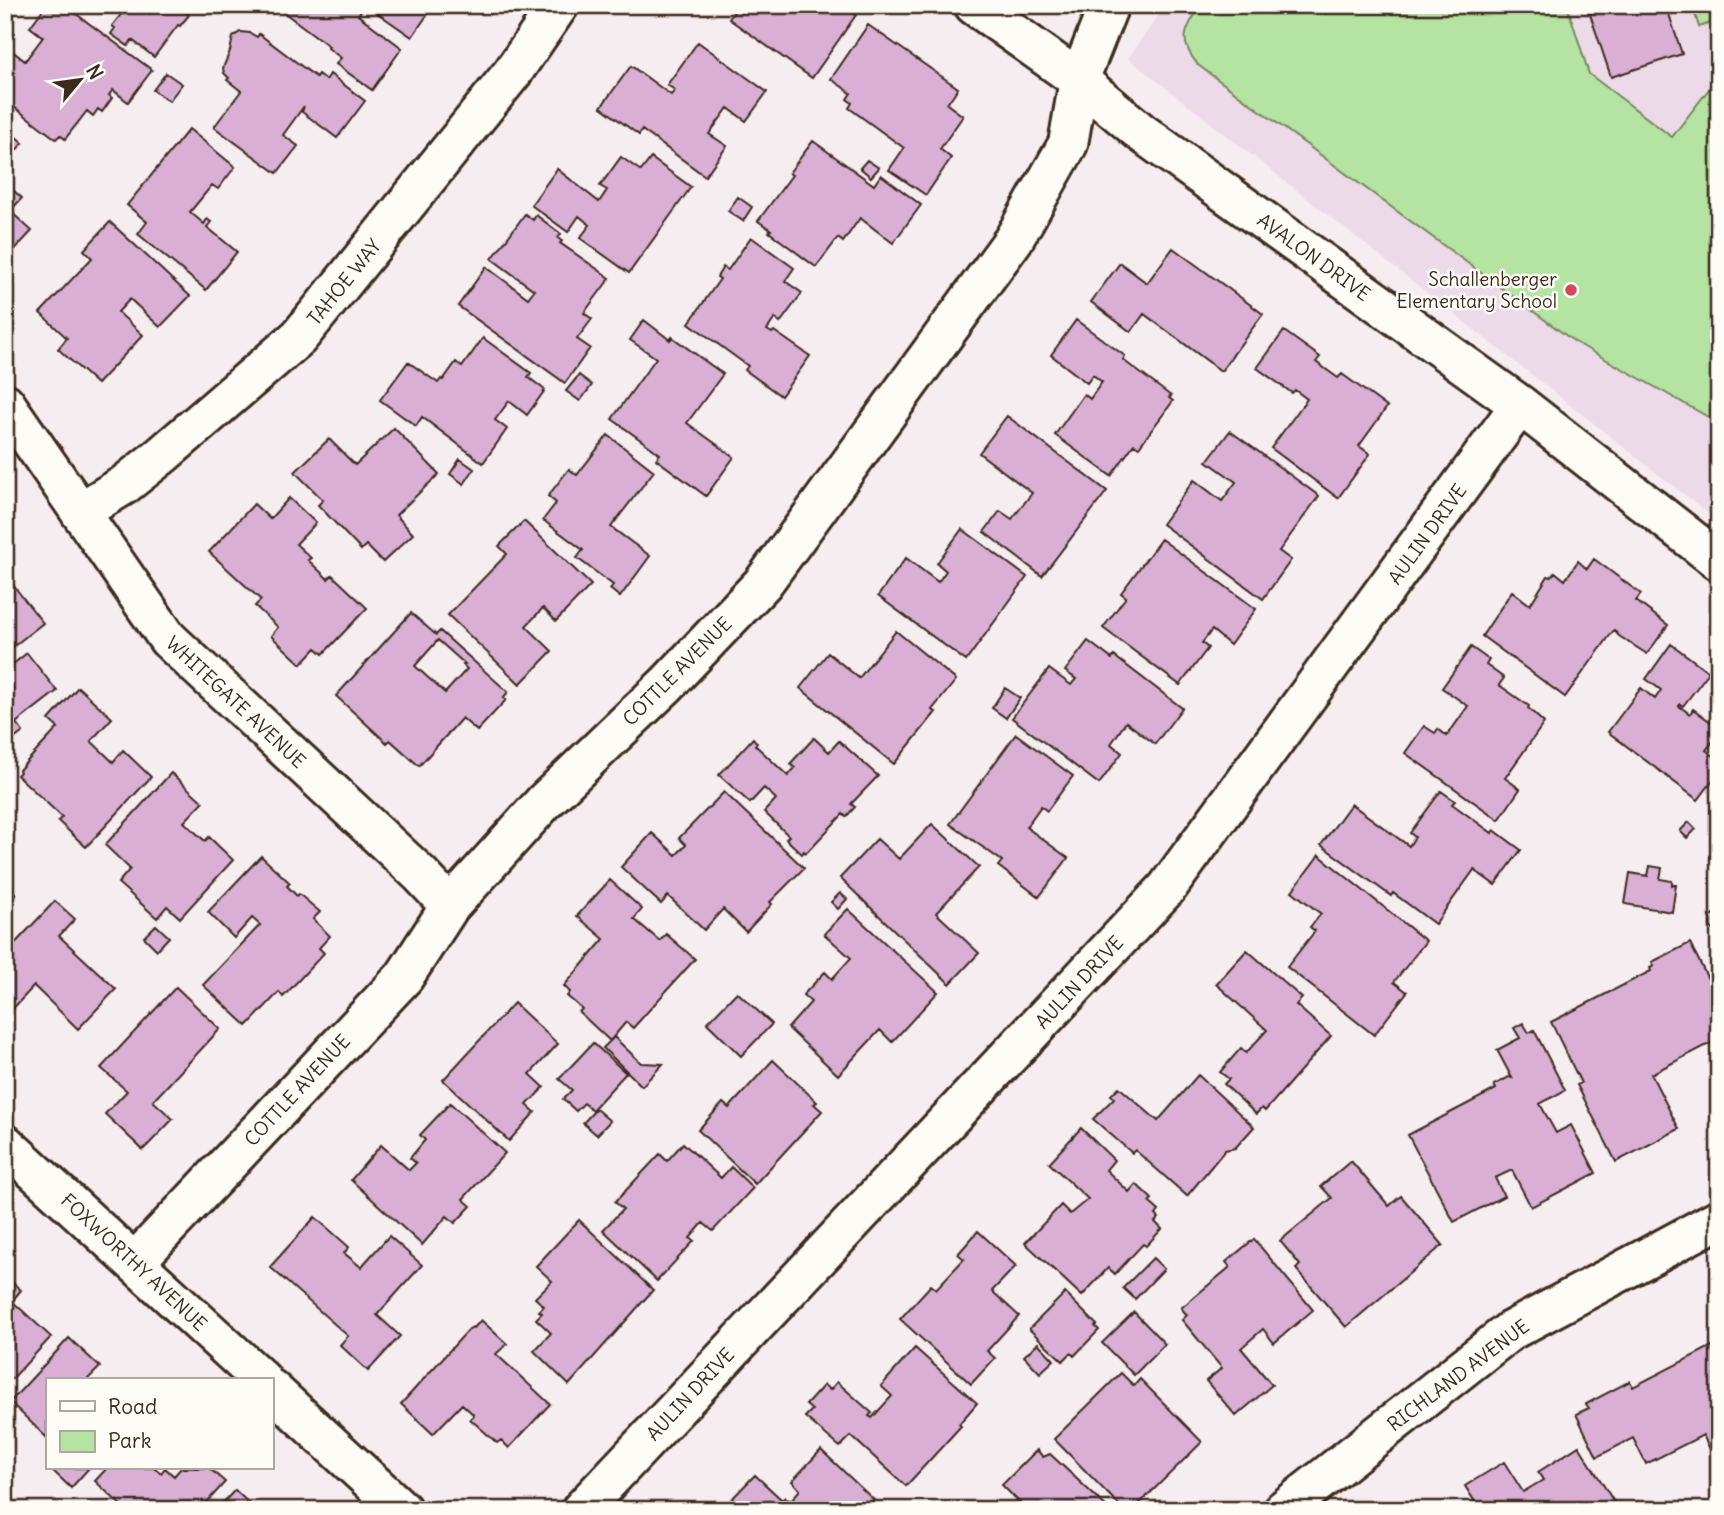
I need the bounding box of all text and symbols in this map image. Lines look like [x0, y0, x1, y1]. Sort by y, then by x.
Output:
north arrow [46, 46, 116, 116]
text: N [81, 60, 109, 83]
street label: AVALON DRIVE [1253, 208, 1375, 306]
street label: TAHOE WAY [302, 234, 386, 330]
place label: Schallenberger Elementary School [1396, 267, 1557, 313]
marker: Schallenberger Elementary School [1563, 282, 1579, 298]
street label: AULIN DRIVE [1383, 479, 1471, 589]
street label: COTTLE AVENUE [618, 612, 736, 730]
street label: WHITEGATE AVENUE [161, 631, 311, 773]
street label: AULIN DRIVE [1030, 931, 1128, 1033]
street label: COTTLE AVENUE [239, 1029, 355, 1151]
street label: FOXWORTHY AVENUE [56, 1188, 212, 1336]
street label: RICHLAND AVENUE [1382, 1314, 1534, 1436]
street label: AULIN DRIVE [641, 1343, 739, 1445]
legend [46, 1378, 273, 1470]
text: Road [108, 1393, 157, 1420]
text: Park [108, 1427, 151, 1454]

